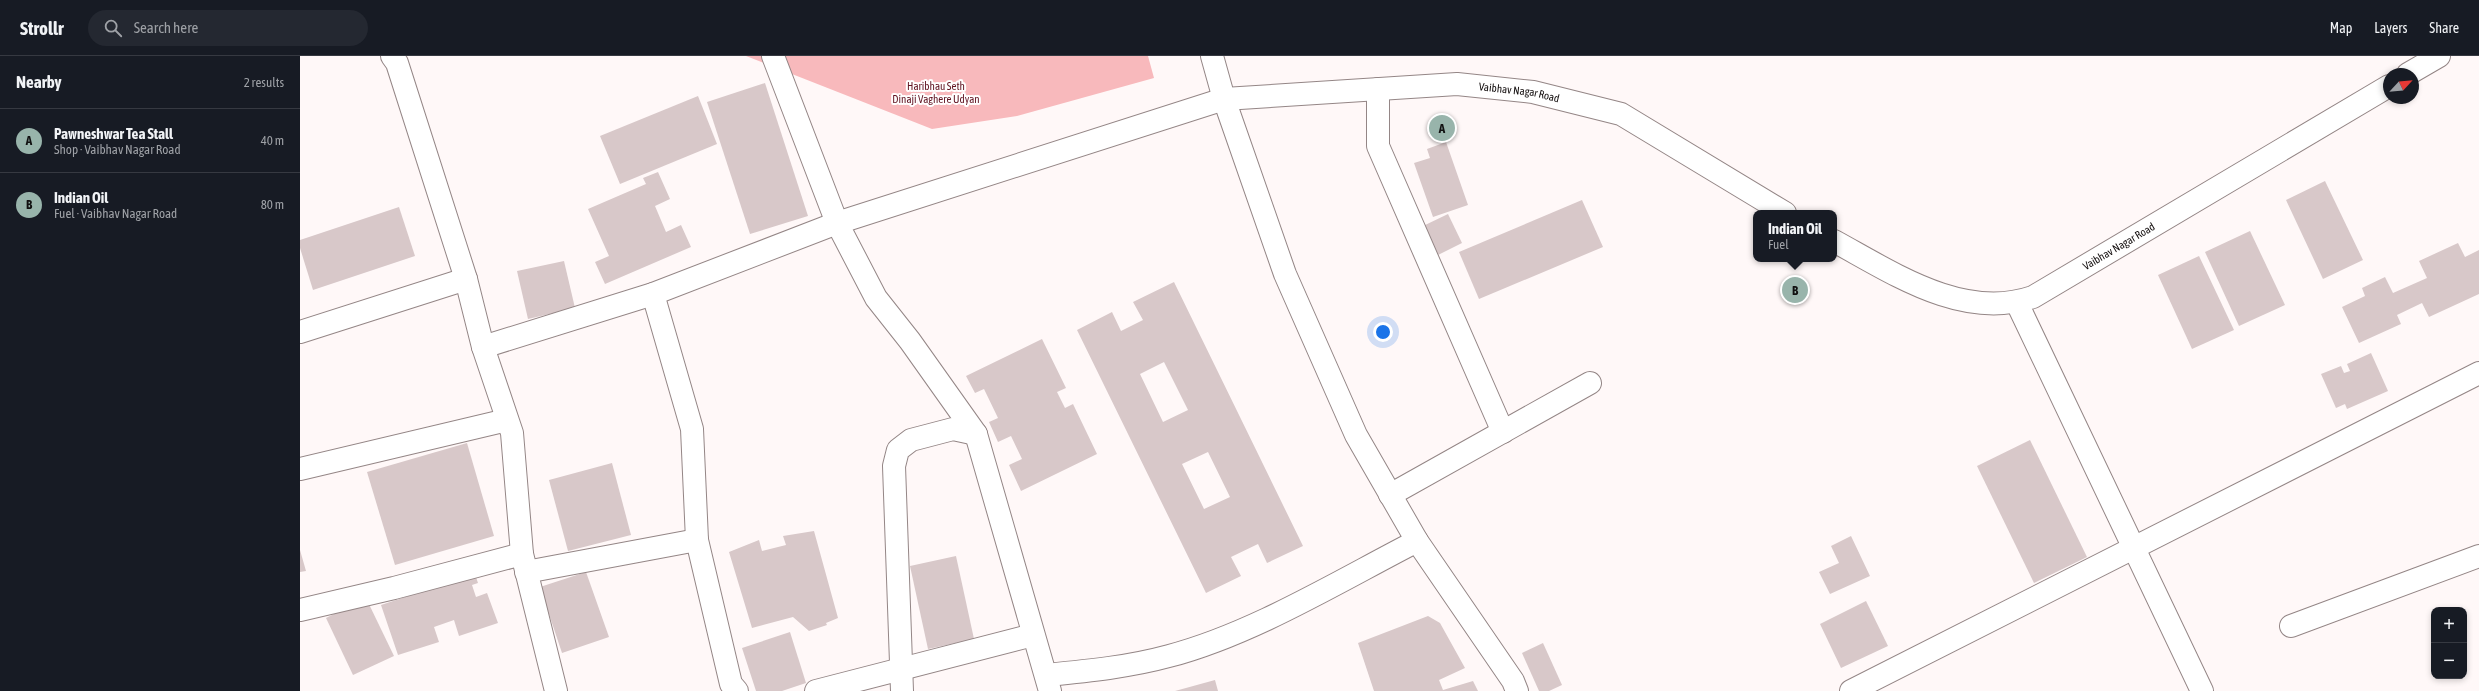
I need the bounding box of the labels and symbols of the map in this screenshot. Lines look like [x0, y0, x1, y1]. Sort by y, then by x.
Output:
north arrow [2383, 68, 2419, 104]
park label: Haribhau Seth Dinaji Vaghere Udyan [892, 80, 980, 105]
street label: Vaibhav Nagar Road [1478, 80, 1561, 104]
pin: A [1429, 113, 1455, 143]
street label: Vaibhav Nagar Road [2081, 220, 2157, 272]
pin: B [1782, 275, 1808, 305]
your location [1373, 322, 1393, 342]

